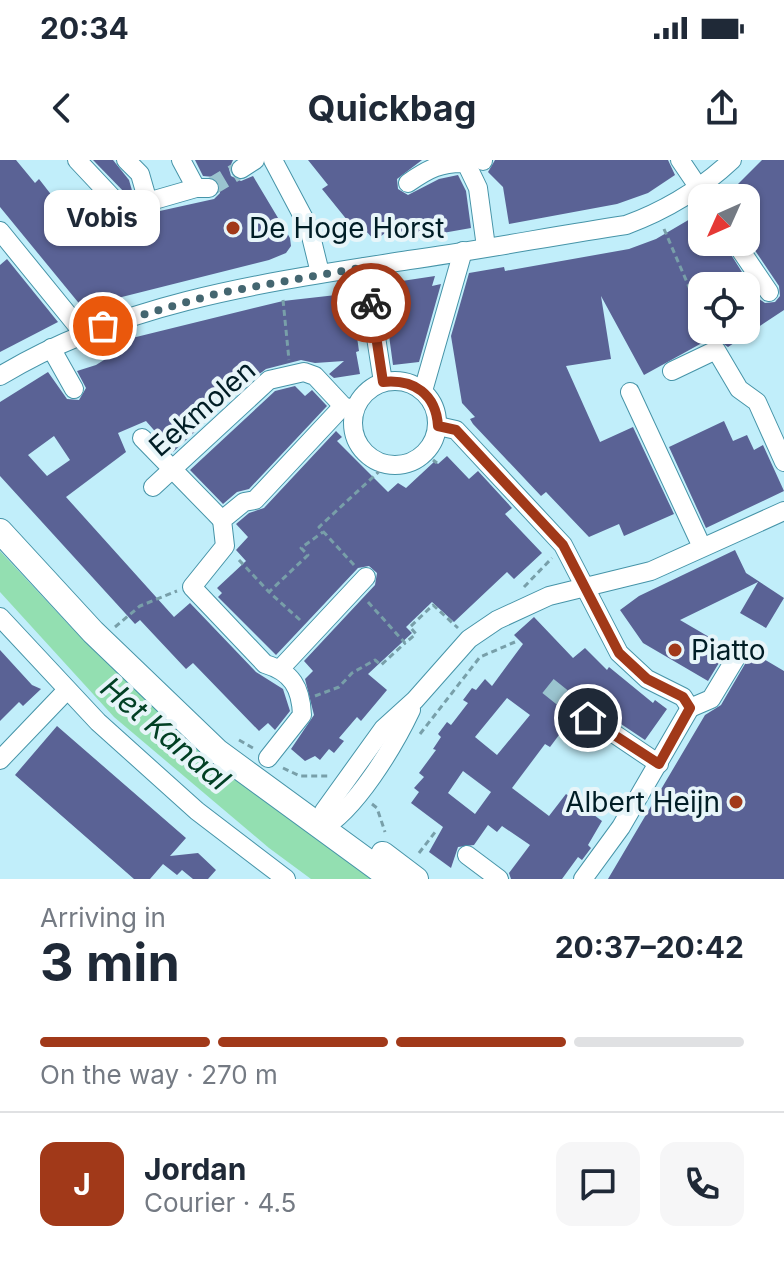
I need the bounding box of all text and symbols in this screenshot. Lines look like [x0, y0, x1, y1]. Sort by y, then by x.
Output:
text: 20:34 [40, 10, 129, 46]
icon: back [40, 86, 84, 130]
text: Quickbag [308, 86, 476, 130]
icon: share [700, 86, 744, 130]
north arrow [688, 184, 760, 256]
map controls [688, 184, 760, 344]
callout: Vobis [45, 190, 161, 246]
text: Vobis [66, 202, 138, 233]
place label: De Hoge Horst [249, 211, 444, 245]
marker: De Hoge Horst [224, 219, 242, 237]
courier [331, 263, 411, 343]
button: locate [688, 272, 760, 344]
icon: bike [349, 281, 393, 325]
pin [69, 292, 137, 360]
icon: bag [81, 304, 125, 348]
street label: Eekmolen [142, 353, 262, 463]
place label: Piatto [691, 633, 766, 667]
marker: Piatto [666, 641, 684, 659]
water label: Het Kanaal [94, 669, 238, 798]
pin [554, 684, 622, 752]
icon: home [566, 696, 610, 740]
place label: Albert Heijn [565, 785, 720, 819]
marker: Albert Heijn [727, 793, 745, 811]
text: Arriving in [40, 902, 166, 933]
text: 20:37–20:42 [555, 929, 744, 965]
text: 3 min [40, 931, 180, 994]
text: On the way · 270 m [40, 1059, 278, 1090]
button: chat [556, 1142, 640, 1226]
button: phone [660, 1142, 744, 1226]
text: Jordan [144, 1151, 246, 1187]
text: J [73, 1166, 91, 1202]
text: Courier · 4.5 [144, 1187, 296, 1218]

